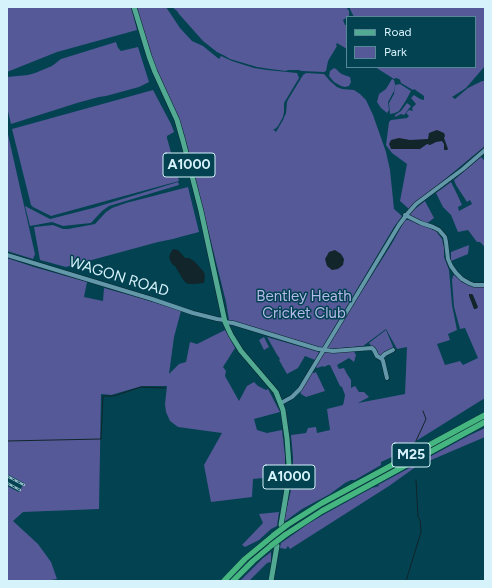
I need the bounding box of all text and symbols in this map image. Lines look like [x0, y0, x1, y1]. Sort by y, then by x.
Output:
legend [346, 16, 476, 68]
text: Road [384, 25, 412, 39]
text: Park [384, 45, 407, 59]
road number: A1000 [163, 153, 215, 177]
street label: WAGON ROAD [67, 253, 171, 301]
park label: Bentley Heath Cricket Club [256, 288, 352, 323]
road number: M25 [392, 443, 430, 467]
road number: A1000 [263, 465, 315, 489]

